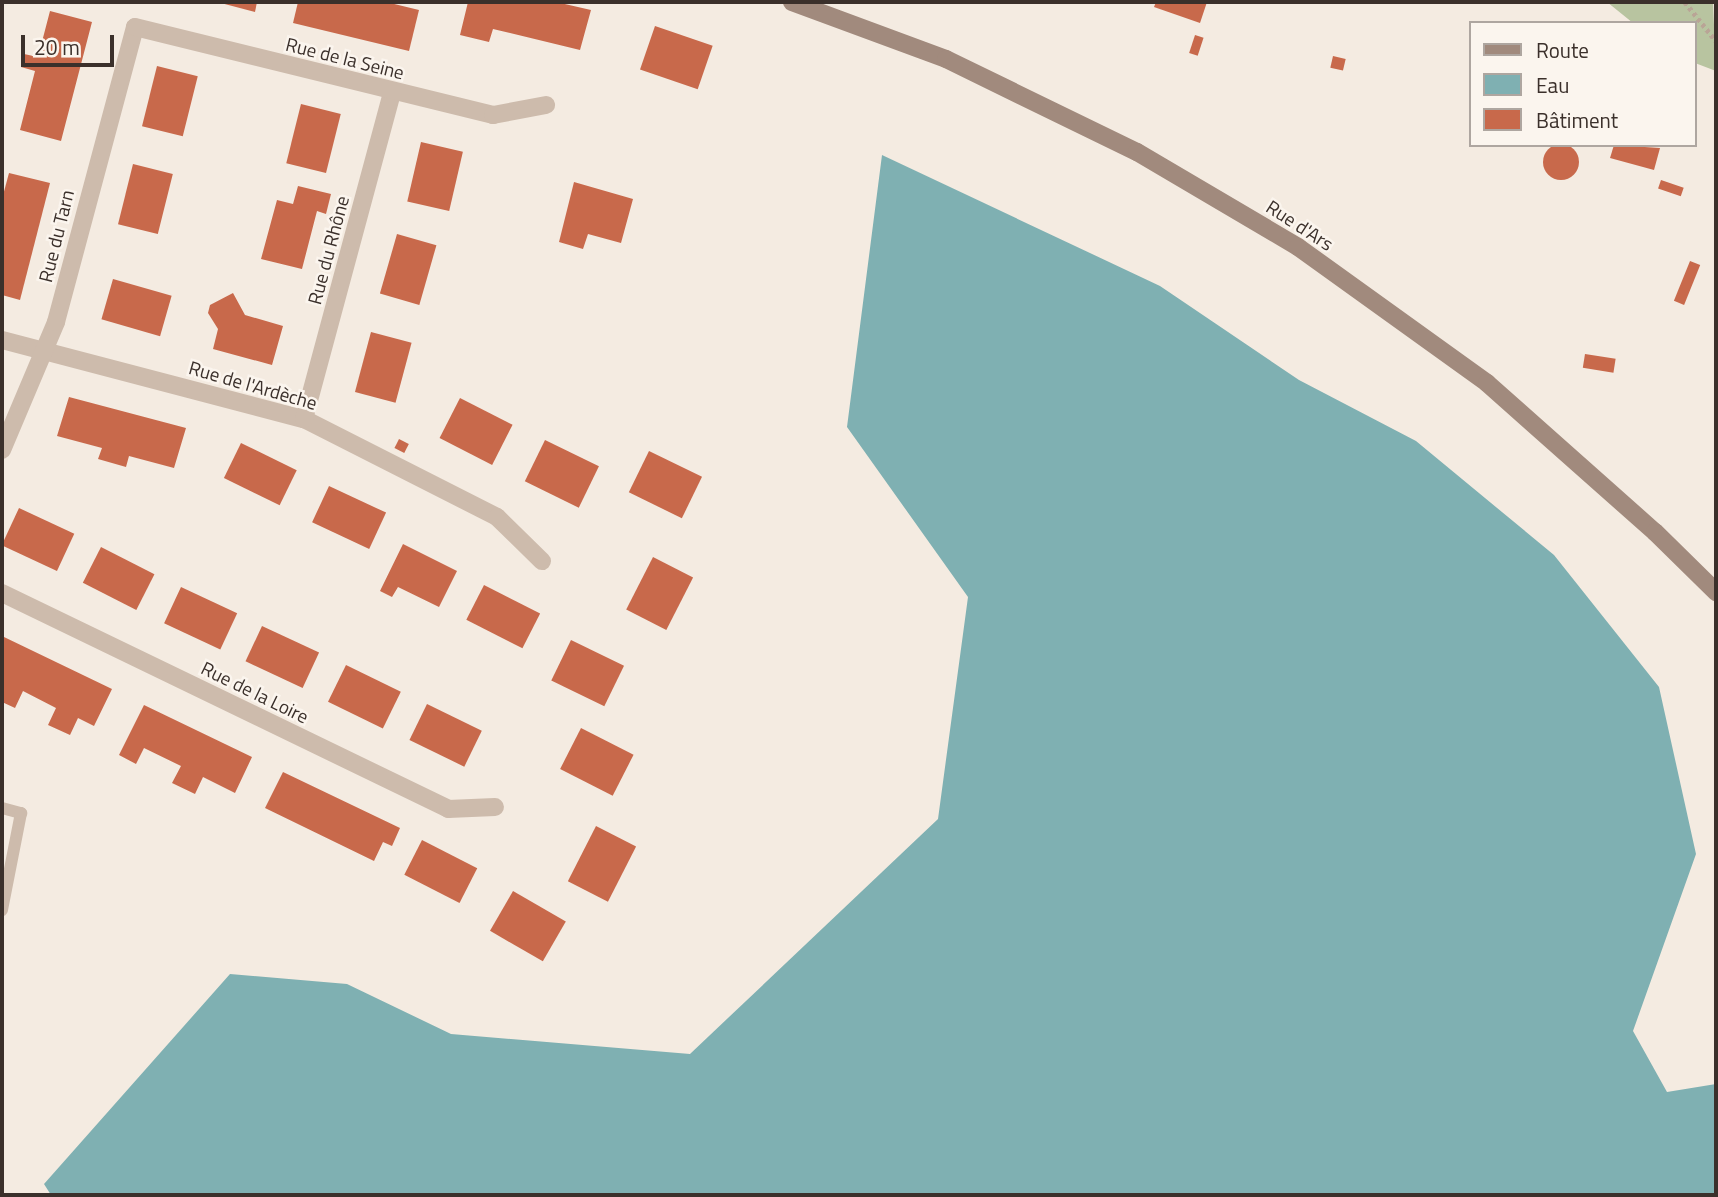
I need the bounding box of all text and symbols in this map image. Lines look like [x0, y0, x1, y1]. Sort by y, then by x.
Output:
scale bar [24, 21, 117, 65]
legend [1470, 21, 1697, 147]
text: 20 m [34, 31, 80, 63]
street label: Rue de la Seine [283, 32, 407, 84]
text: Route [1536, 34, 1589, 66]
text: Eau [1536, 69, 1569, 101]
text: Bâtiment [1536, 104, 1618, 136]
street label: Rue du Tarn [34, 187, 78, 285]
street label: Rue du Rhône [303, 193, 353, 307]
street label: Rue d'Ars [1262, 195, 1338, 255]
street label: Rue de l'Ardèche [186, 356, 320, 414]
street label: Rue de la Loire [198, 656, 312, 728]

